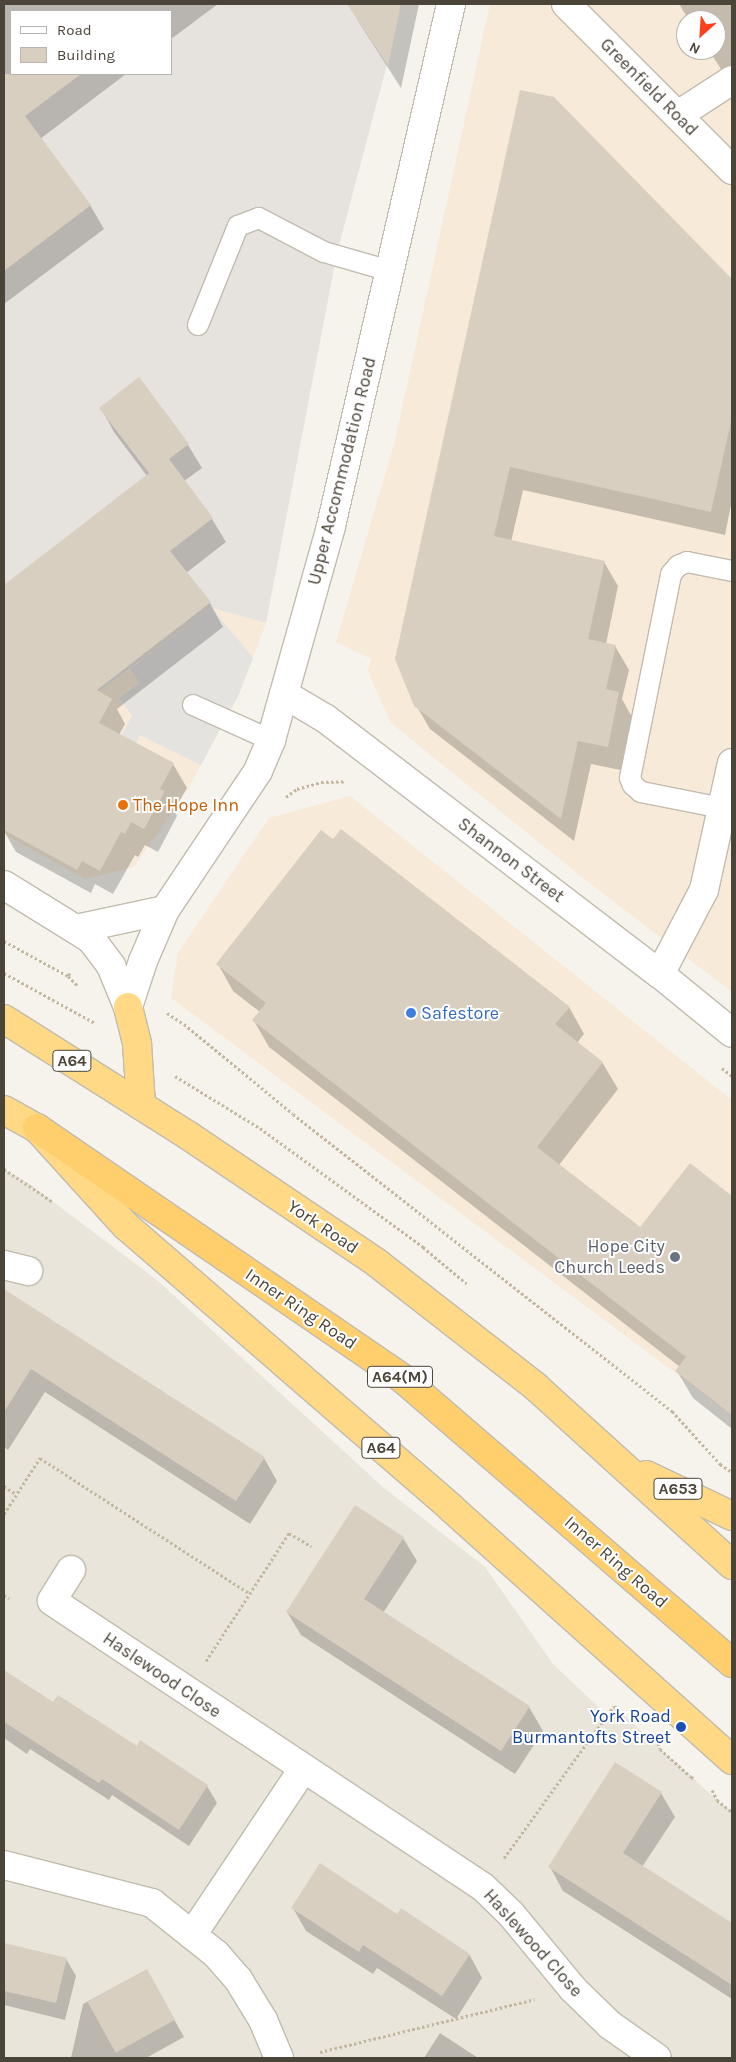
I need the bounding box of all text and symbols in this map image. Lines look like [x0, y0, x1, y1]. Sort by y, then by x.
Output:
legend [10, 10, 172, 75]
north arrow [676, 10, 726, 60]
text: Road [57, 21, 92, 39]
street label: Greenfield Road [596, 34, 702, 140]
text: N [686, 38, 703, 58]
text: Building [57, 46, 115, 64]
street label: Upper Accommodation Road [303, 355, 381, 587]
place label: The Hope Inn [133, 794, 239, 816]
marker: The Hope Inn [117, 799, 129, 811]
street label: Shannon Street [453, 813, 569, 907]
place label: Safestore [421, 1002, 499, 1024]
marker: Safestore [405, 1007, 417, 1019]
road number: A64 [52, 1048, 92, 1074]
street label: York Road [283, 1195, 363, 1259]
place label: Hope City Church Leeds [554, 1236, 665, 1278]
marker: Hope City Church Leeds [669, 1251, 681, 1263]
street label: Inner Ring Road [241, 1264, 361, 1354]
road number: A64(M) [366, 1364, 434, 1390]
road number: A64 [361, 1435, 401, 1462]
road number: A653 [653, 1476, 703, 1502]
street label: Inner Ring Road [560, 1511, 672, 1613]
street label: Haslewood Close [99, 1627, 225, 1723]
place label: York Road Burmantofts Street [512, 1706, 671, 1748]
marker: York Road Burmantofts Street [675, 1721, 687, 1733]
street label: Haslewood Close [479, 1885, 587, 2001]

